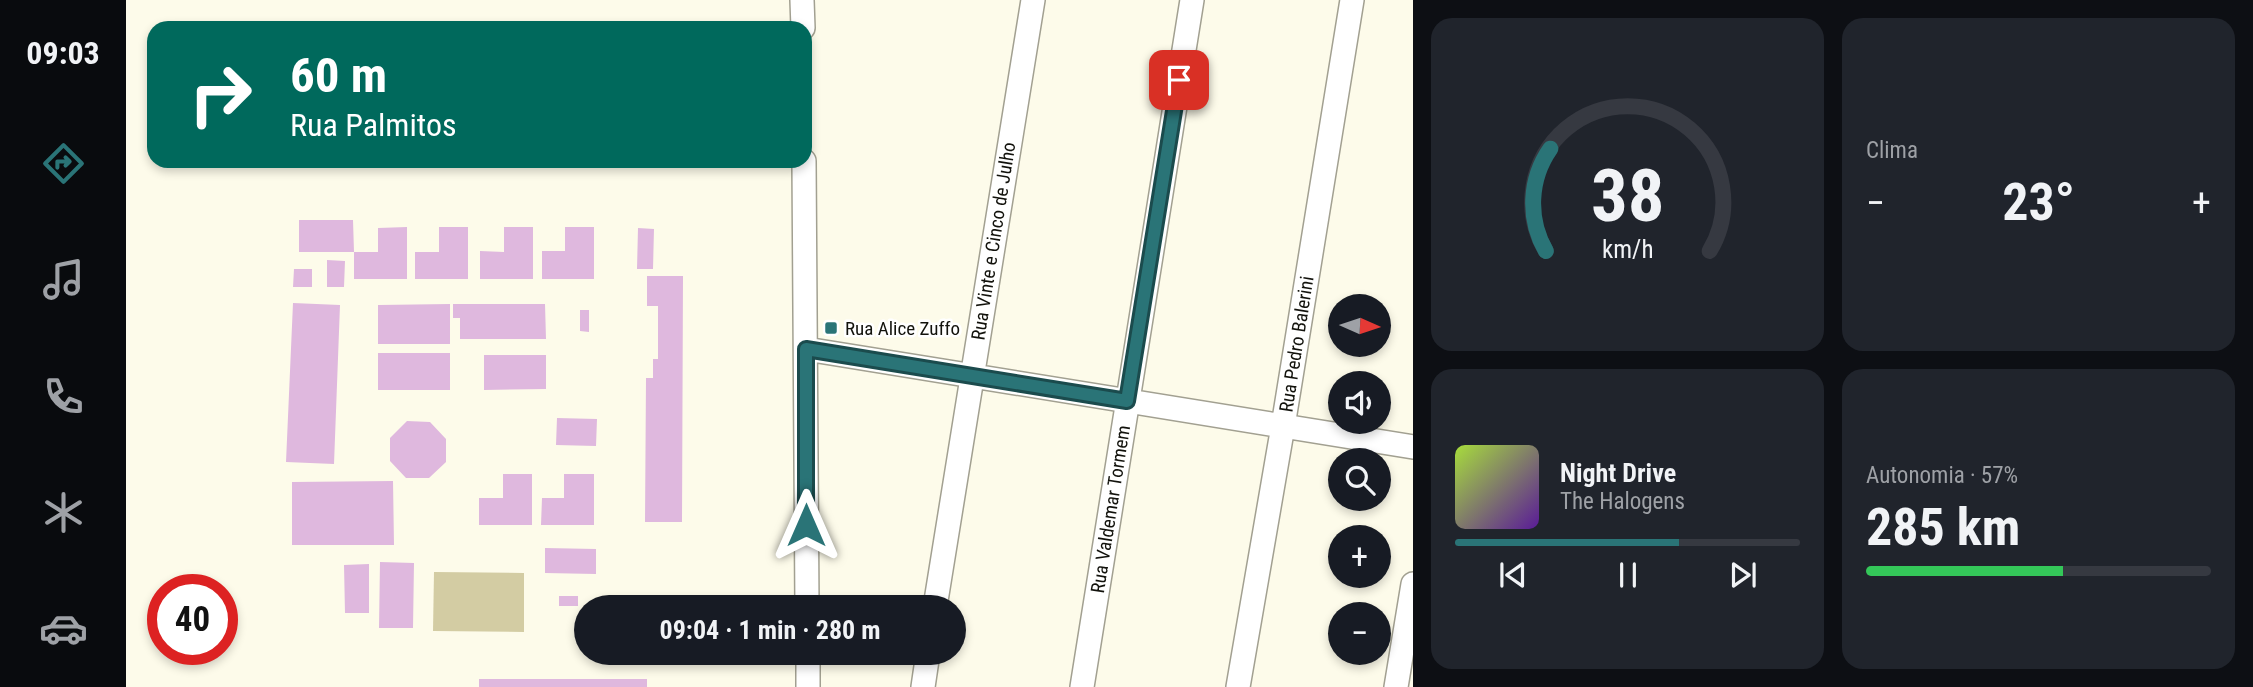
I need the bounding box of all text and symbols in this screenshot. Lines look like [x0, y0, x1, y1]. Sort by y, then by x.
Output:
text: 09:03 [26, 34, 100, 72]
text: 60 m [290, 47, 387, 104]
icon: right [175, 49, 266, 140]
pin [1149, 50, 1209, 110]
icon: arrive [1160, 61, 1198, 99]
text: Rua Palmitos [290, 106, 457, 144]
text: Clima [1866, 137, 1918, 164]
icon: directions [39, 139, 88, 188]
street label: Rua Vinte e Cinco de Julho [966, 140, 1021, 342]
text: 38 [1591, 153, 1664, 239]
text: 23° [2002, 172, 2075, 233]
text: − [1866, 181, 1885, 225]
text: + [2192, 181, 2211, 225]
text: km/h [1602, 234, 1653, 263]
icon: music [39, 255, 88, 304]
street label: Rua Pedro Balerini [1274, 274, 1319, 414]
north arrow [1328, 294, 1391, 357]
map controls [1328, 294, 1391, 665]
place label: Rua Alice Zuffo [845, 317, 960, 340]
marker: Rua Alice Zuffo [823, 320, 839, 336]
button: sound [1328, 371, 1391, 434]
icon: phone [39, 372, 88, 421]
street label: Rua Valdemar Tormem [1086, 423, 1135, 595]
button: search [1328, 448, 1391, 511]
text: Night Drive [1560, 458, 1676, 488]
text: Autonomia · 57% [1866, 462, 2018, 489]
icon: climate [39, 488, 88, 537]
position arrow [769, 488, 843, 562]
text: The Halogens [1560, 488, 1685, 515]
text: 285 km [1866, 497, 2020, 558]
button: + [1328, 525, 1391, 588]
icon: previous [1494, 556, 1532, 594]
icon: pause [1609, 556, 1647, 594]
icon: next [1724, 556, 1762, 594]
speed limit sign: 40 [147, 574, 238, 665]
button: − [1328, 602, 1391, 665]
icon: car [39, 604, 88, 653]
text: 09:04 · 1 min · 280 m [660, 615, 880, 645]

